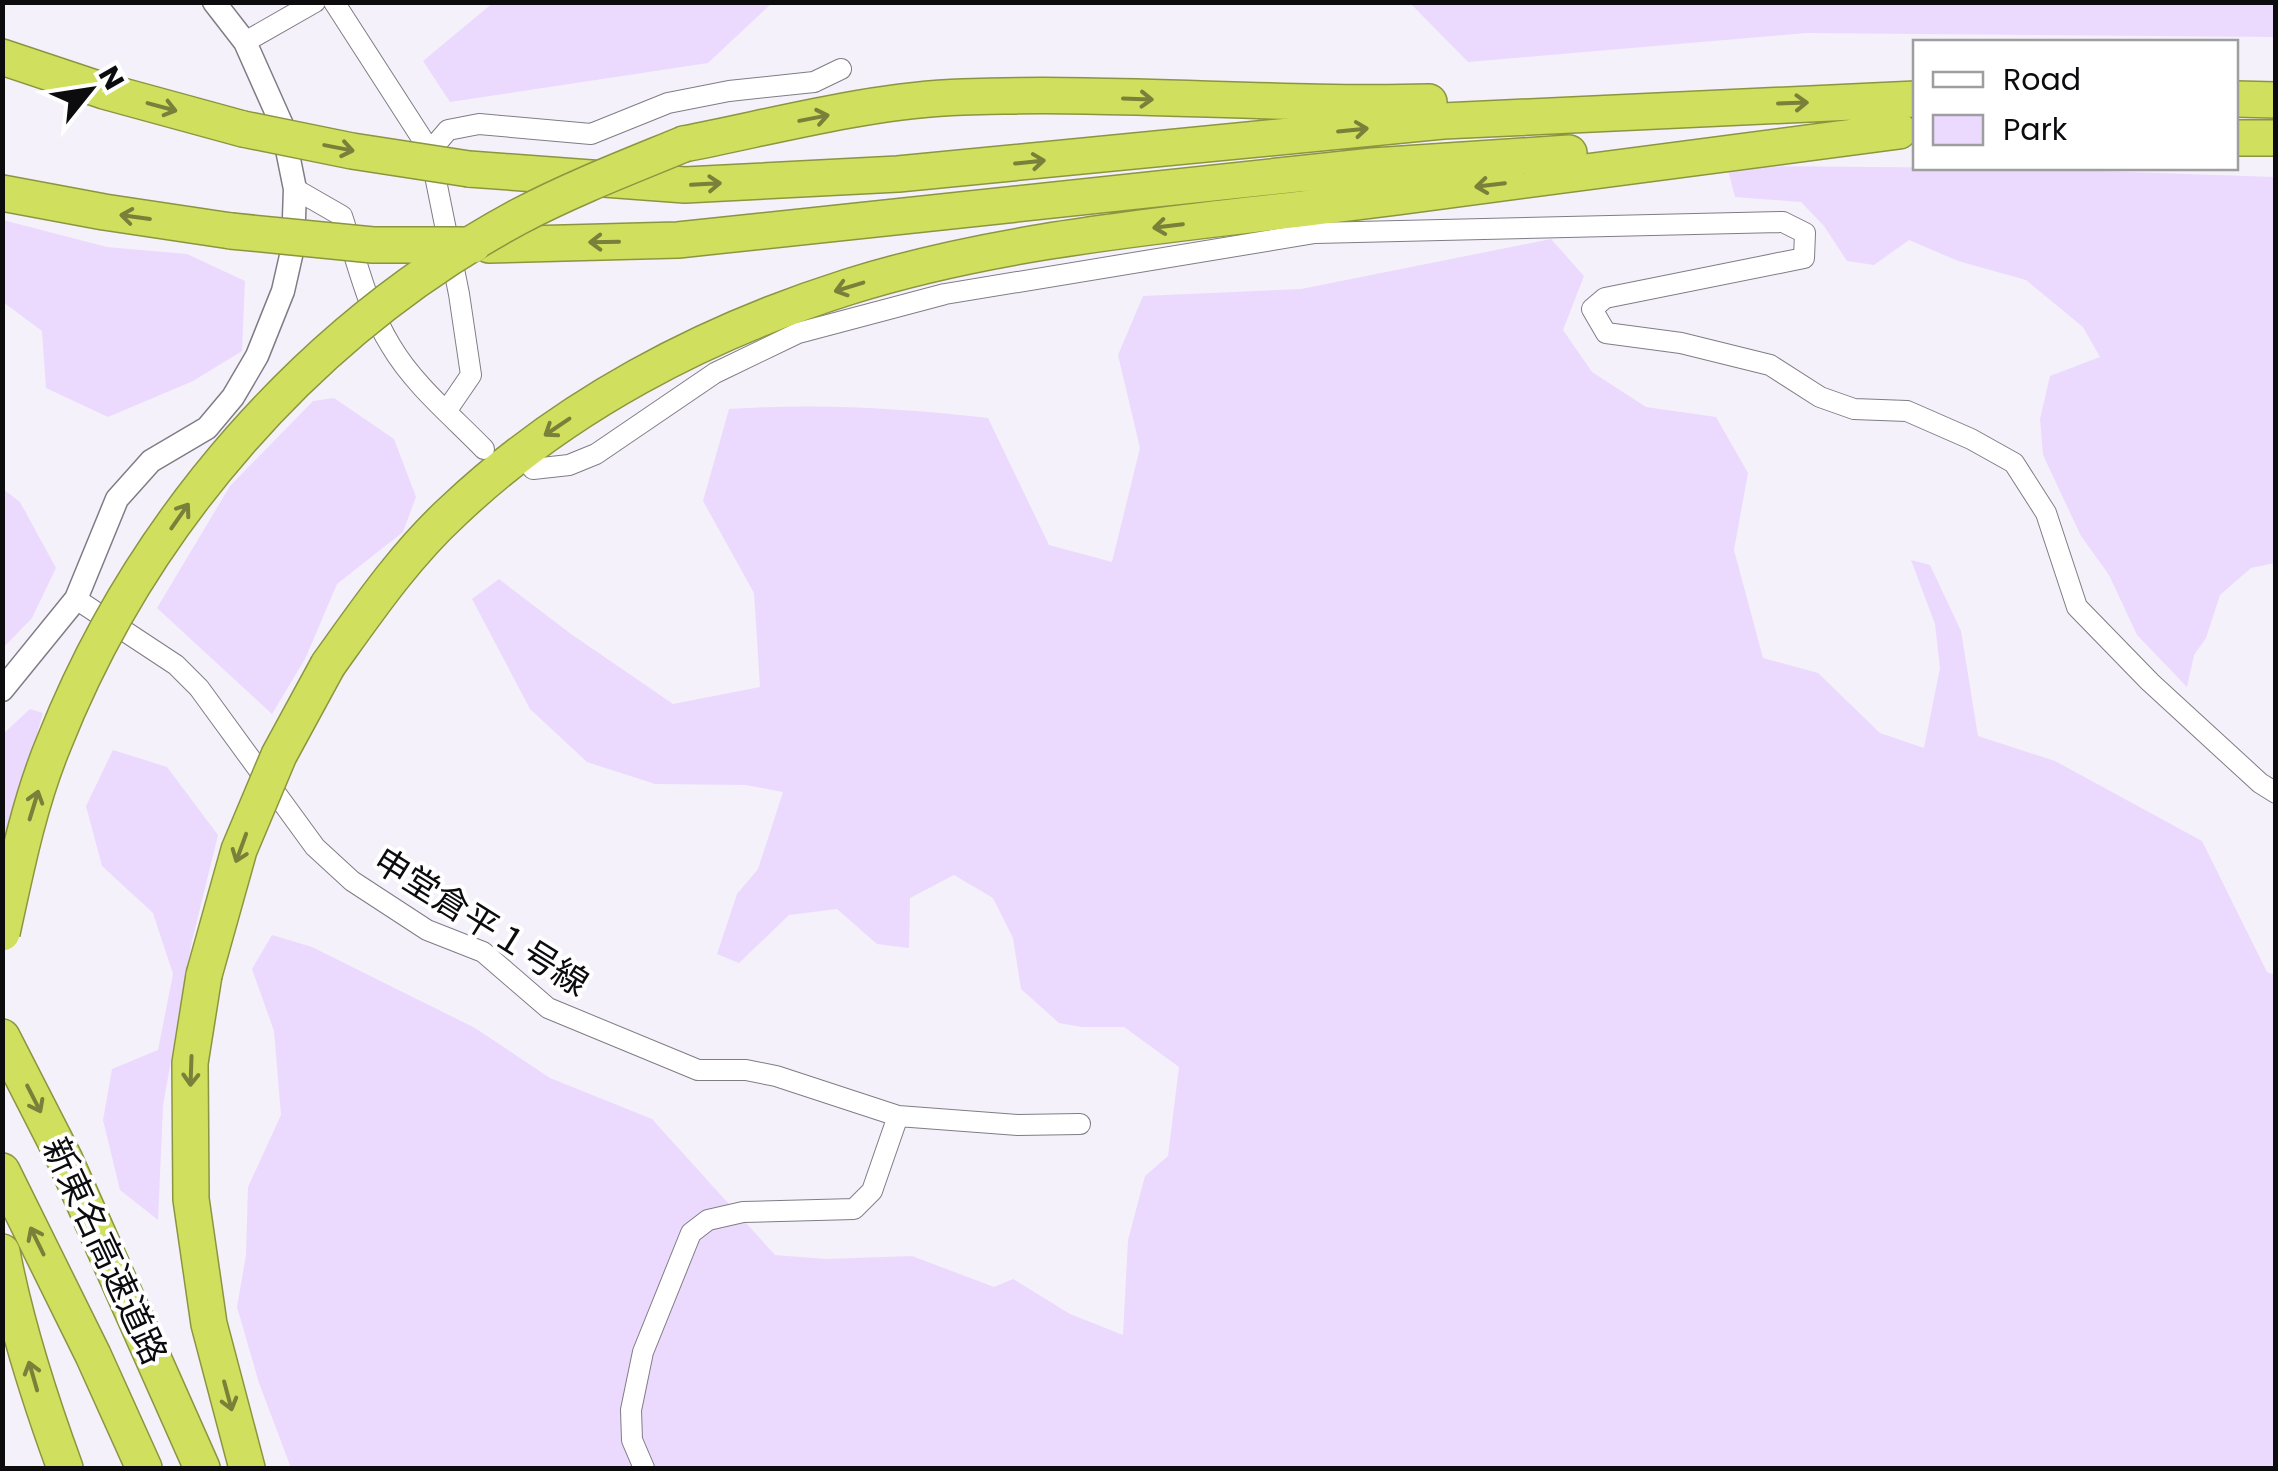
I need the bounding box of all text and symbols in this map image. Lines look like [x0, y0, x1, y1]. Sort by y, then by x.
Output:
north arrow [40, 40, 140, 140]
legend [1913, 40, 2238, 170]
text: Road [2003, 58, 2081, 101]
text: N [89, 59, 133, 97]
one-way arrow [1121, 90, 1153, 109]
one-way arrow [1777, 93, 1809, 112]
one-way arrow [146, 99, 177, 117]
one-way arrow [798, 108, 830, 127]
text: Park [2003, 108, 2068, 151]
one-way arrow [1337, 120, 1369, 139]
one-way arrow [322, 140, 354, 159]
one-way arrow [1013, 152, 1045, 171]
one-way arrow [689, 174, 721, 193]
one-way arrow [1475, 176, 1507, 194]
one-way arrow [119, 207, 151, 225]
one-way arrow [1152, 217, 1185, 235]
one-way arrow [588, 233, 620, 252]
one-way arrow [834, 279, 865, 297]
one-way arrow [544, 416, 572, 437]
one-way arrow [169, 503, 190, 531]
one-way arrow [26, 790, 44, 821]
one-way arrow [231, 831, 249, 862]
street label: 申堂倉平１号線 [364, 836, 598, 1007]
one-way arrow [181, 1055, 200, 1087]
one-way arrow [25, 1083, 44, 1113]
street label: 新東名高速道路 [31, 1129, 179, 1372]
one-way arrow [27, 1227, 46, 1256]
one-way arrow [23, 1361, 41, 1393]
one-way arrow [219, 1380, 238, 1411]

